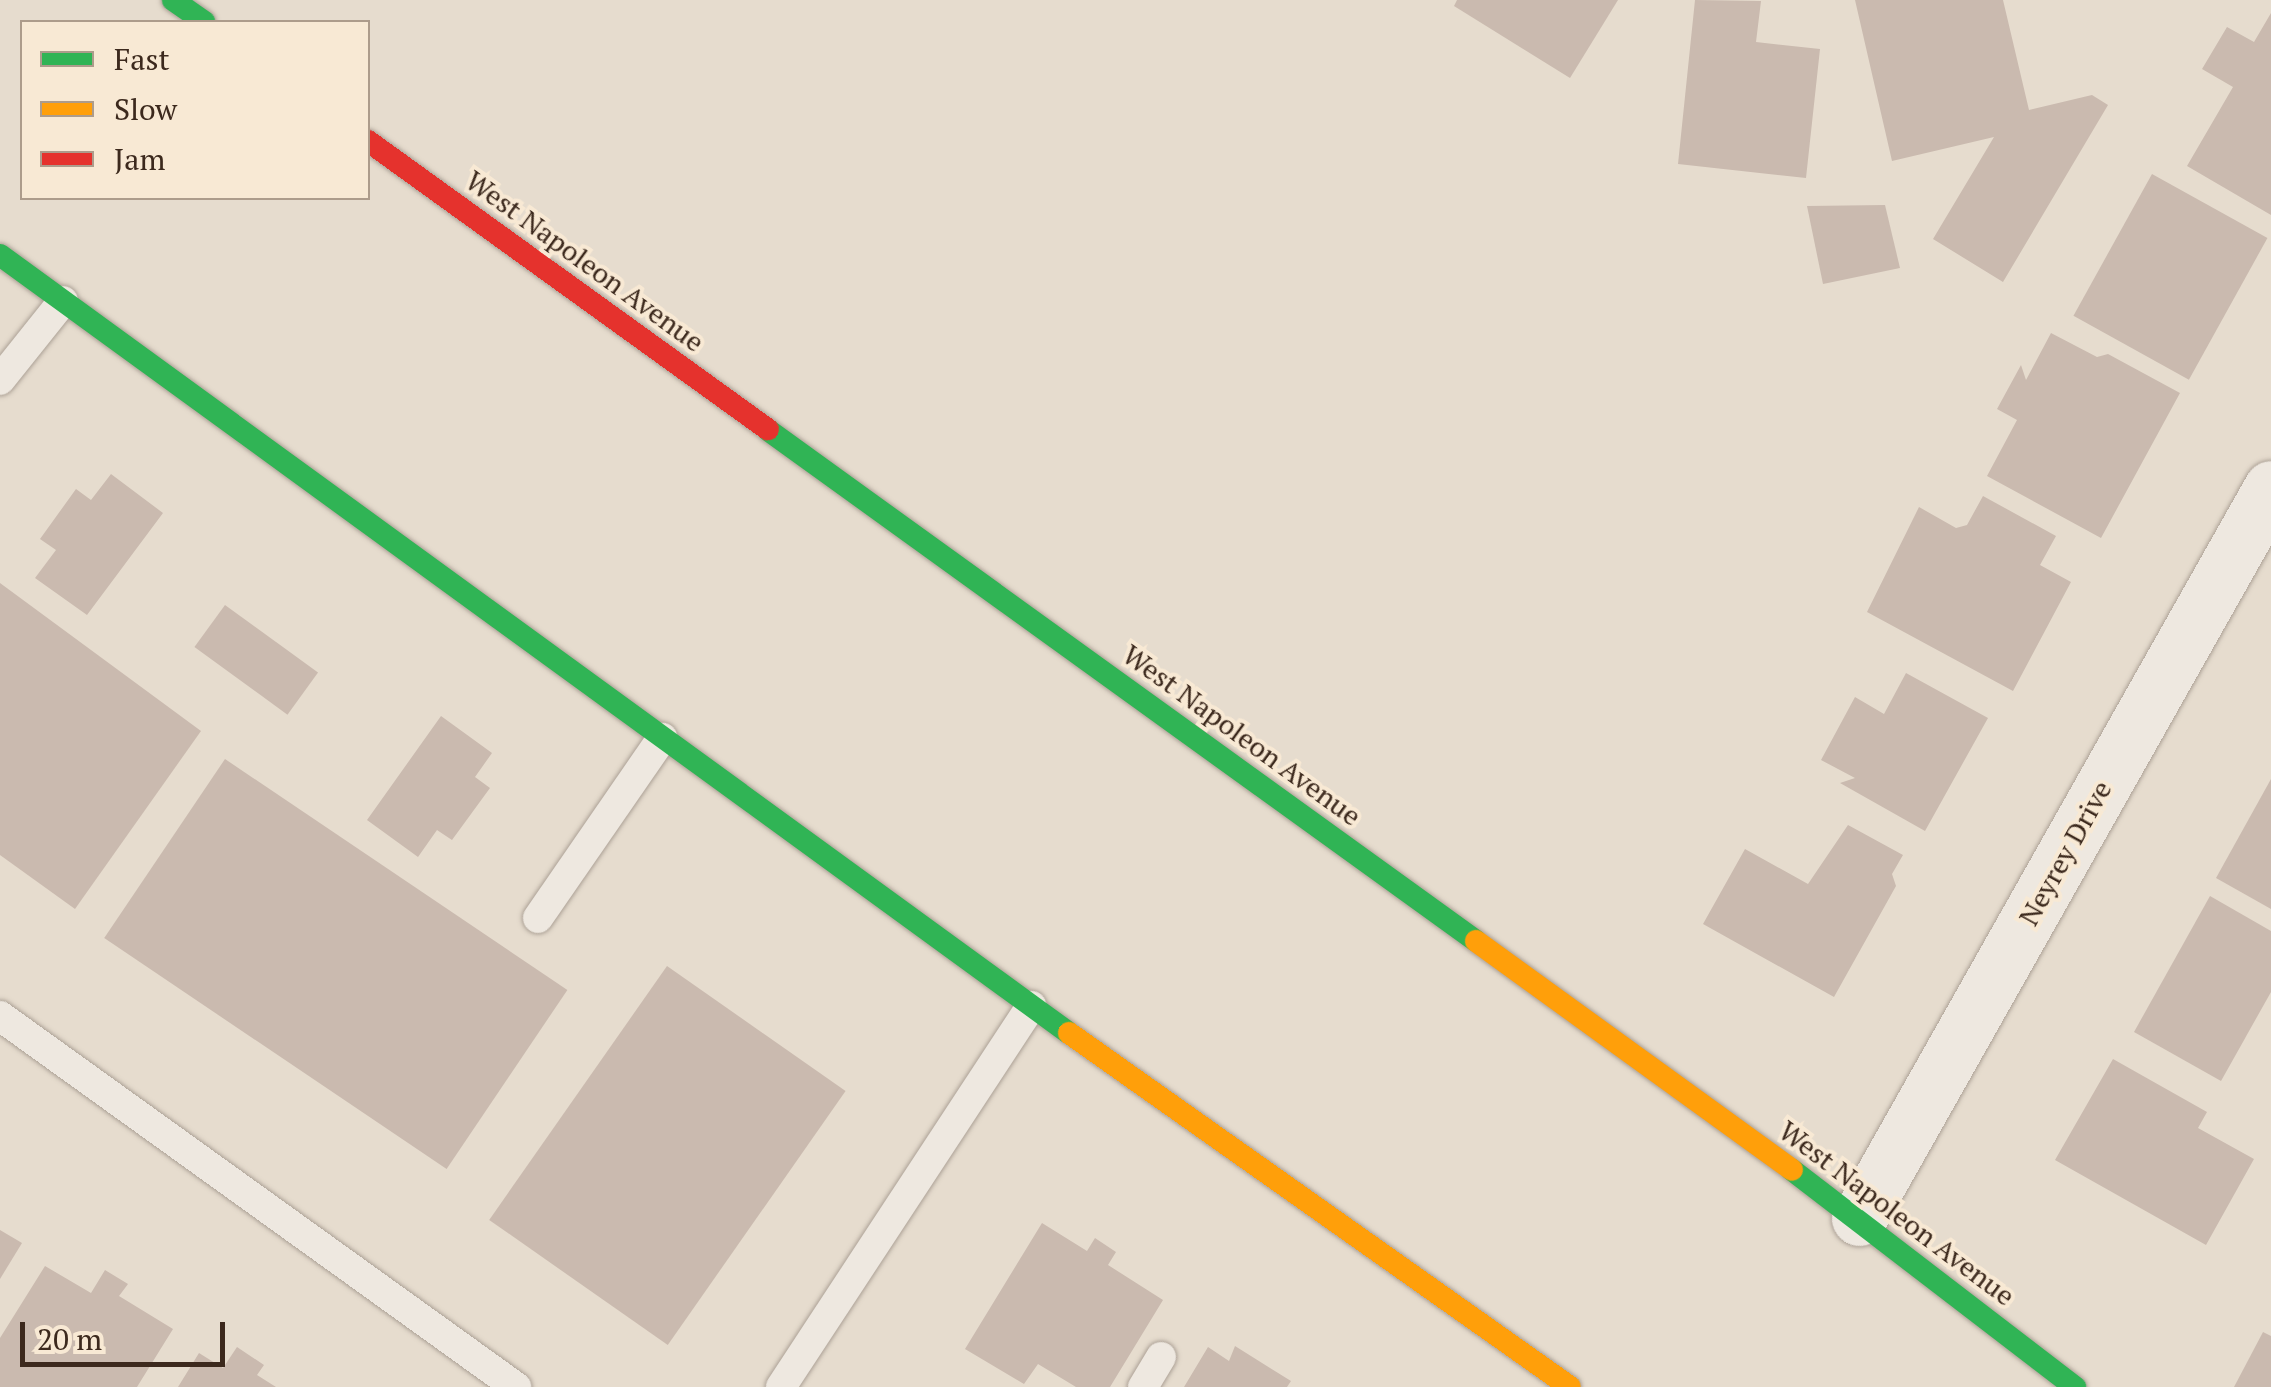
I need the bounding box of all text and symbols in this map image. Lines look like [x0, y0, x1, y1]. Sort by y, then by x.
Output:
legend [20, 20, 370, 200]
text: Fast [114, 39, 170, 79]
text: Slow [114, 89, 177, 129]
text: Jam [114, 139, 165, 179]
street label: West Napoleon Avenue [459, 163, 711, 359]
street label: West Napoleon Avenue [1116, 637, 1368, 833]
street label: Neyrey Drive [2011, 775, 2119, 931]
street label: West Napoleon Avenue [1772, 1113, 2022, 1313]
scale bar [25, 1302, 230, 1364]
text: 20 m [37, 1319, 102, 1359]

